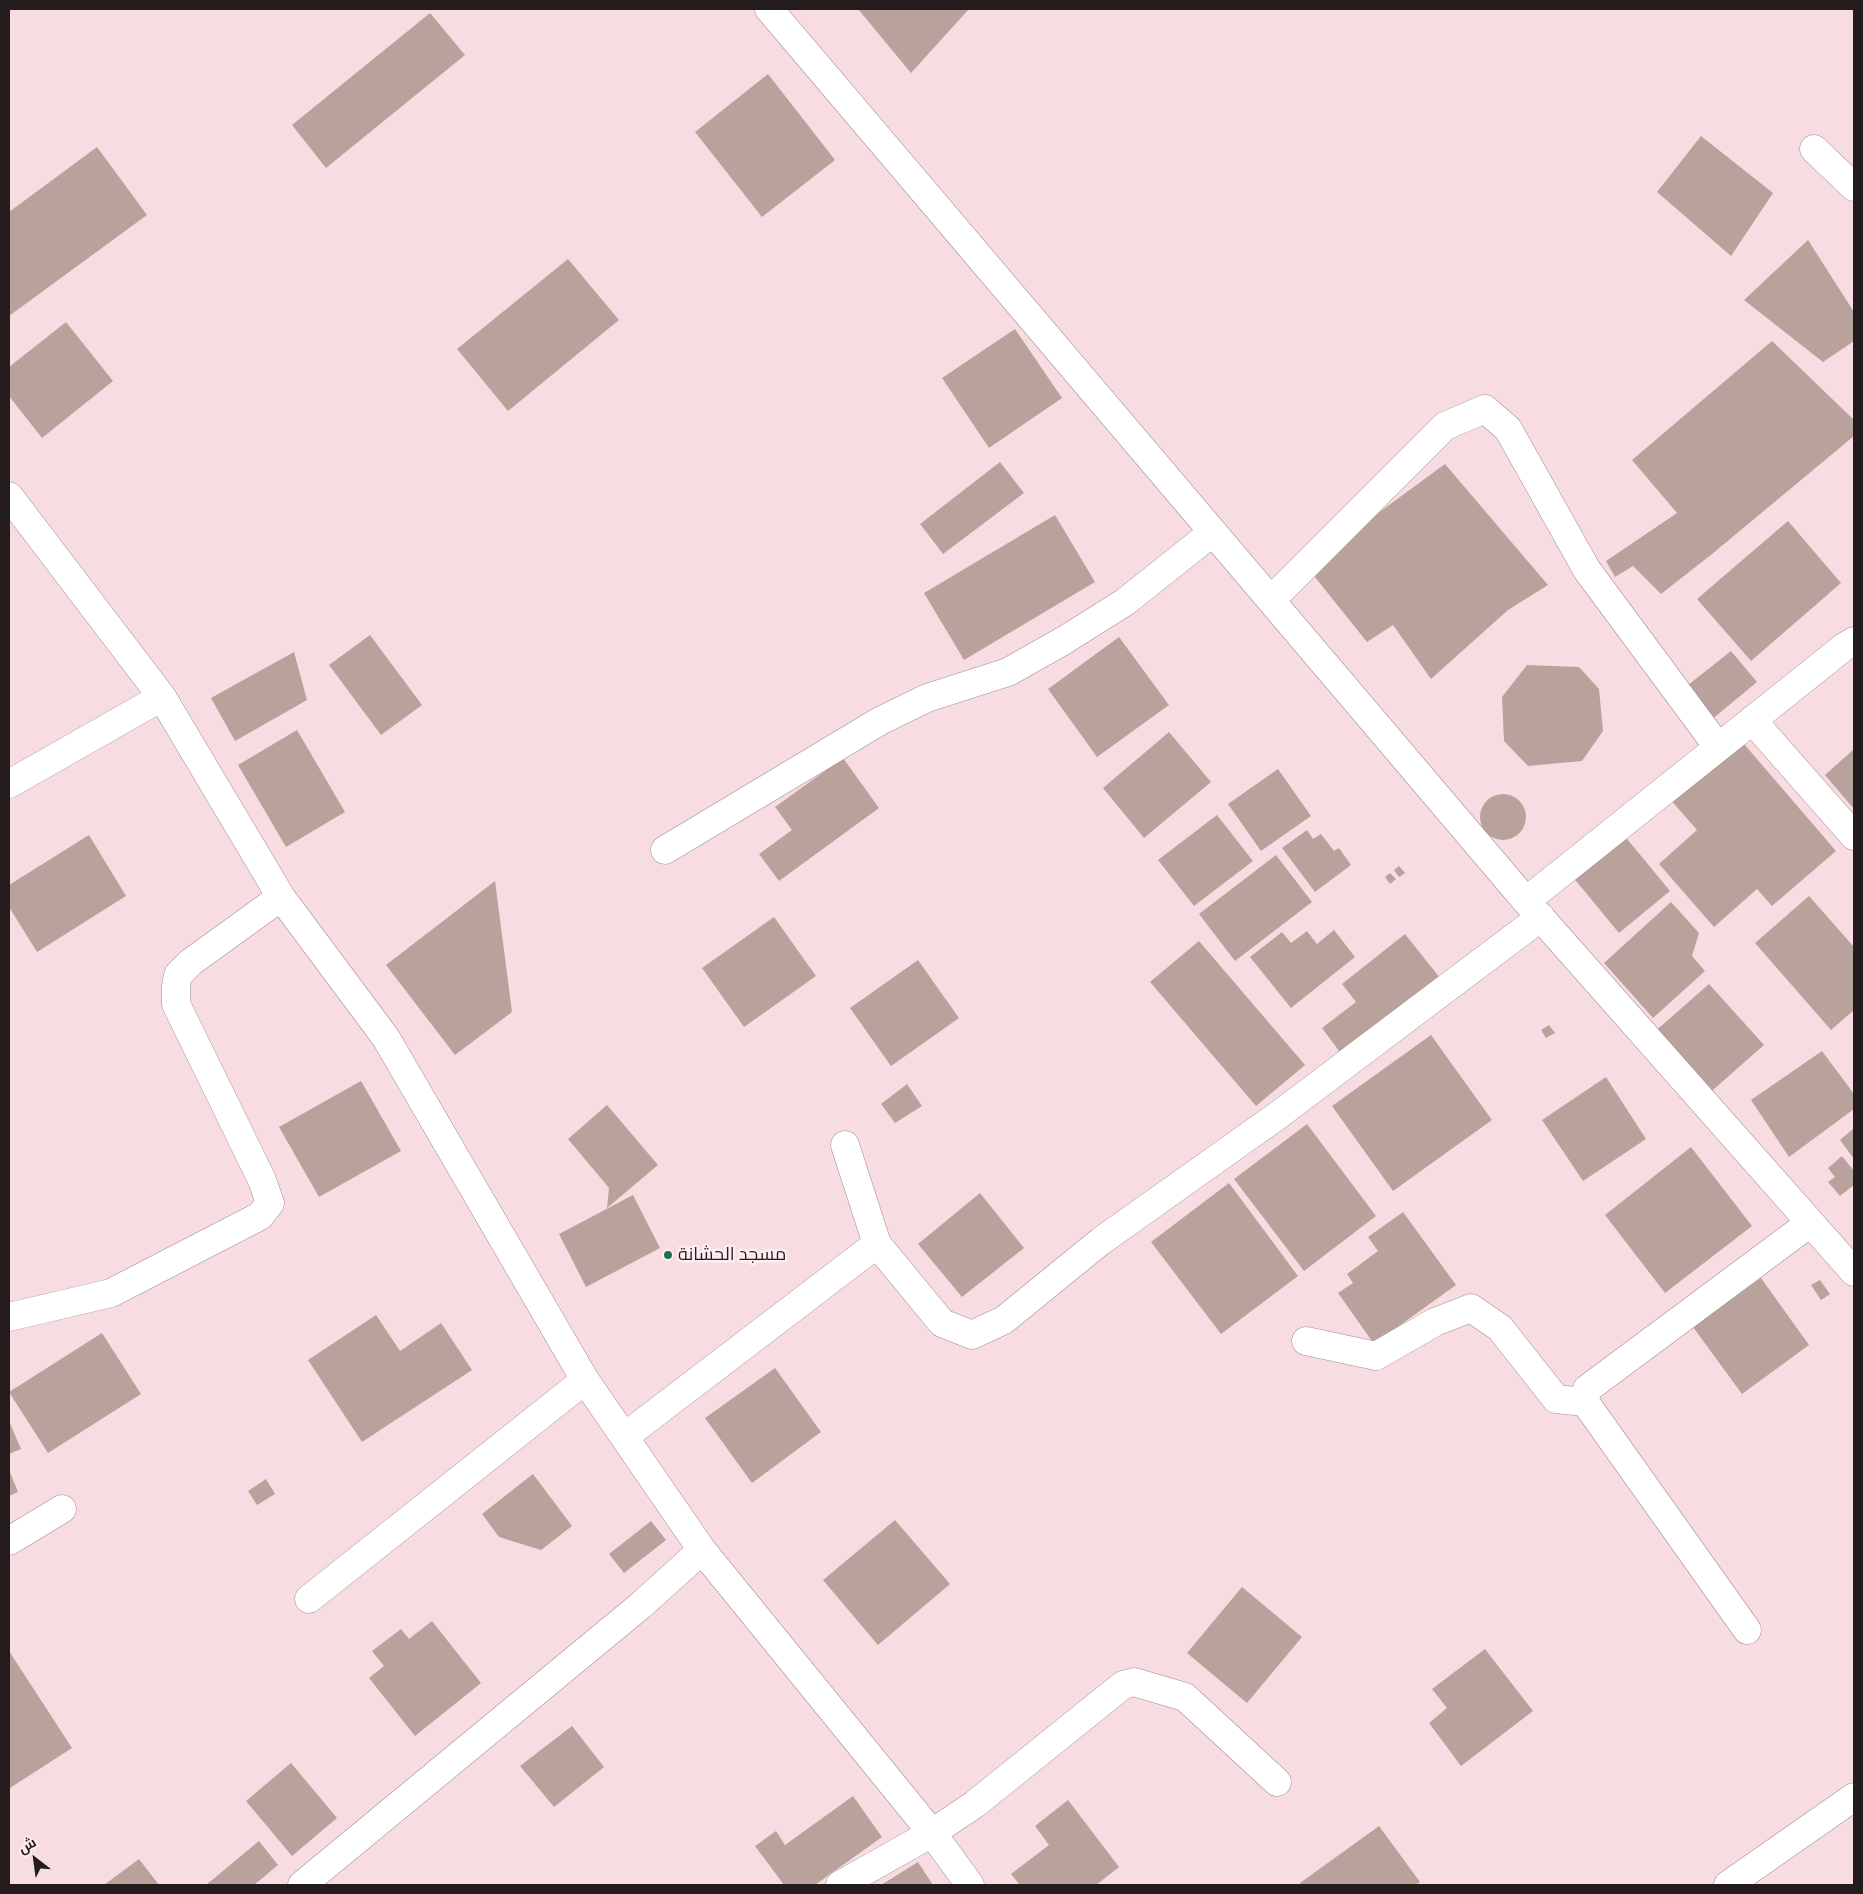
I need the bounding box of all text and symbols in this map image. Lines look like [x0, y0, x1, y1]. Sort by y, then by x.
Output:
place label: مسجد الحشانة [678, 1244, 786, 1266]
marker: مسجد الحشانة [662, 1249, 674, 1261]
north arrow [10, 1834, 60, 1884]
text: ش [15, 1834, 39, 1857]

